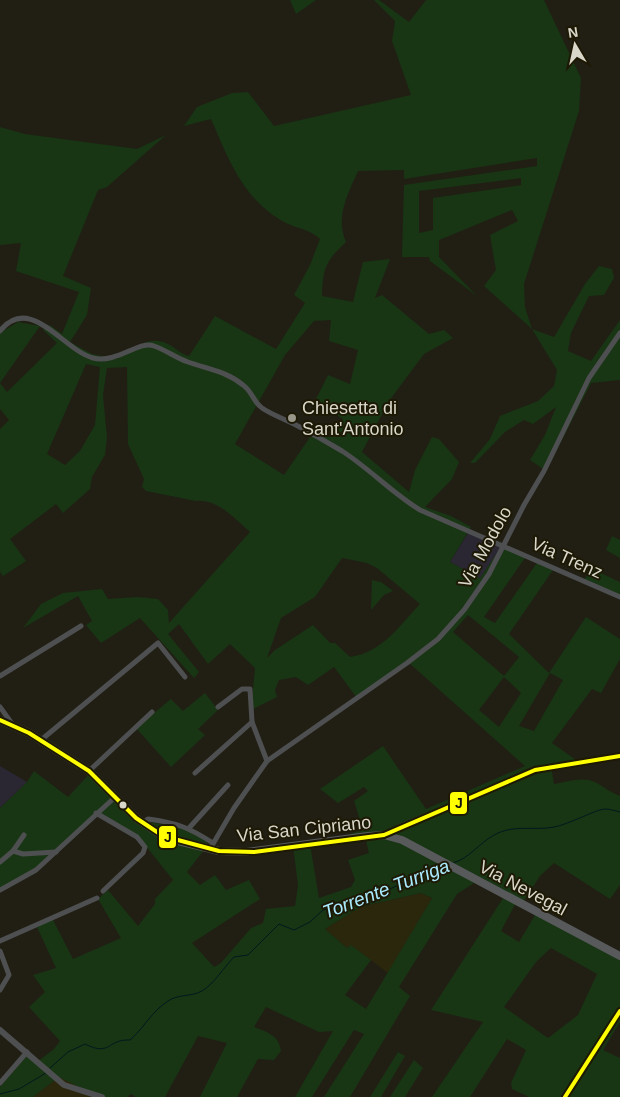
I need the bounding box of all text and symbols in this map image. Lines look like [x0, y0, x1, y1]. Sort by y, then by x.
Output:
north arrow [550, 20, 600, 70]
text: N [567, 23, 579, 41]
place label: Chiesetta di Sant'Antonio [302, 398, 404, 439]
marker: Chiesetta di Sant'Antonio [286, 412, 298, 424]
street label: Via Modolo [455, 503, 515, 591]
street label: Via Trenz [528, 533, 606, 583]
line badge: J [449, 791, 468, 815]
text: J [455, 795, 463, 811]
unlabelled marker [118, 800, 128, 810]
street label: Via San Cipriano [236, 812, 372, 846]
line badge: J [158, 825, 177, 849]
text: J [164, 829, 172, 845]
water label: Torrente Turriga [320, 855, 452, 923]
street label: Via Nevegal [476, 856, 570, 920]

